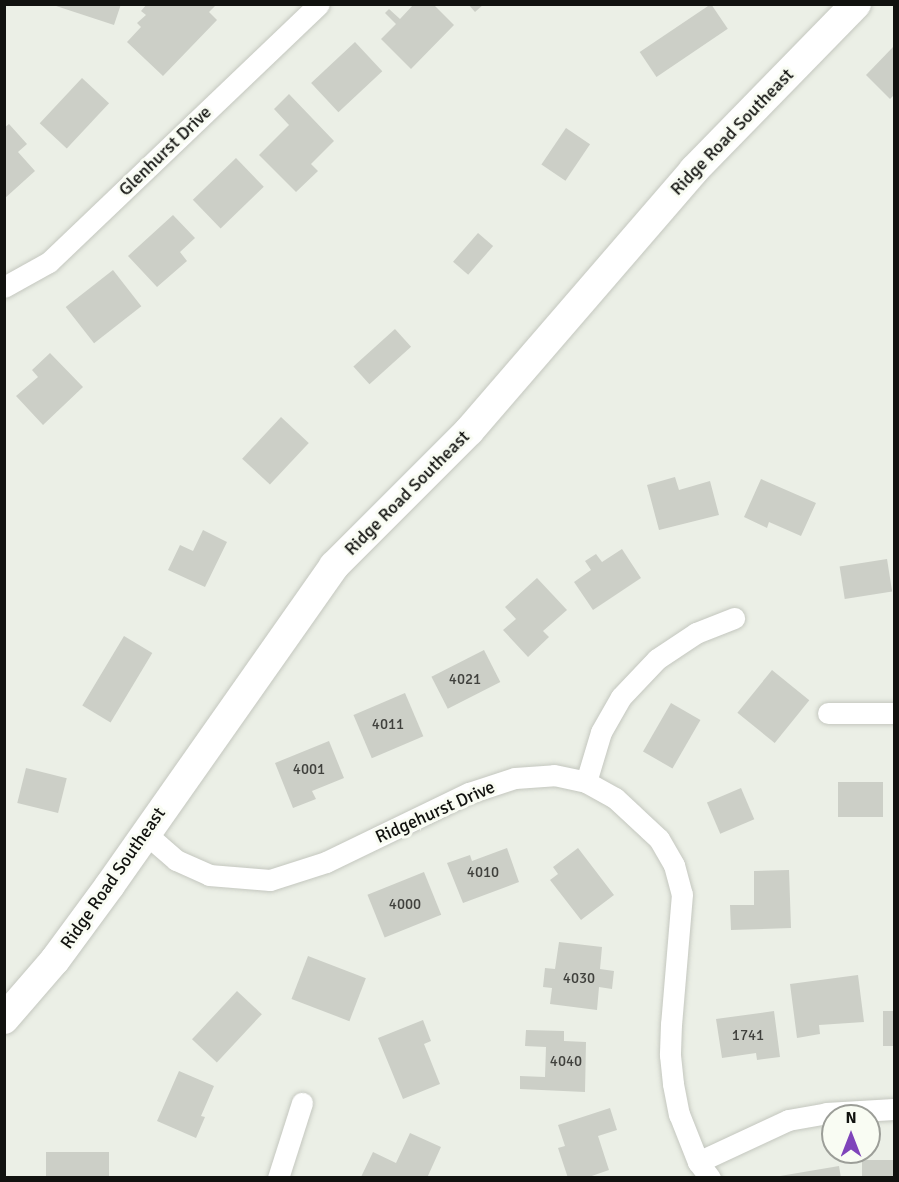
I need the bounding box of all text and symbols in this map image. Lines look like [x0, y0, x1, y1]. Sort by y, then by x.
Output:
street label: Ridge Road Southeast [666, 64, 798, 200]
street label: Glenhurst Drive [114, 101, 216, 201]
street label: Ridge Road Southeast [340, 426, 474, 560]
house number: 4021 [449, 671, 481, 689]
house number: 4011 [372, 716, 404, 734]
house number: 4001 [293, 761, 325, 779]
street label: Ridgehurst Drive [372, 776, 498, 848]
street label: Ridge Road Southeast [56, 803, 170, 953]
house number: 4010 [467, 864, 499, 882]
house number: 4000 [389, 896, 421, 914]
house number: 4030 [563, 970, 595, 988]
house number: 1741 [732, 1027, 764, 1045]
house number: 4040 [550, 1053, 582, 1071]
north arrow [821, 1104, 881, 1164]
text: N [845, 1108, 857, 1128]

